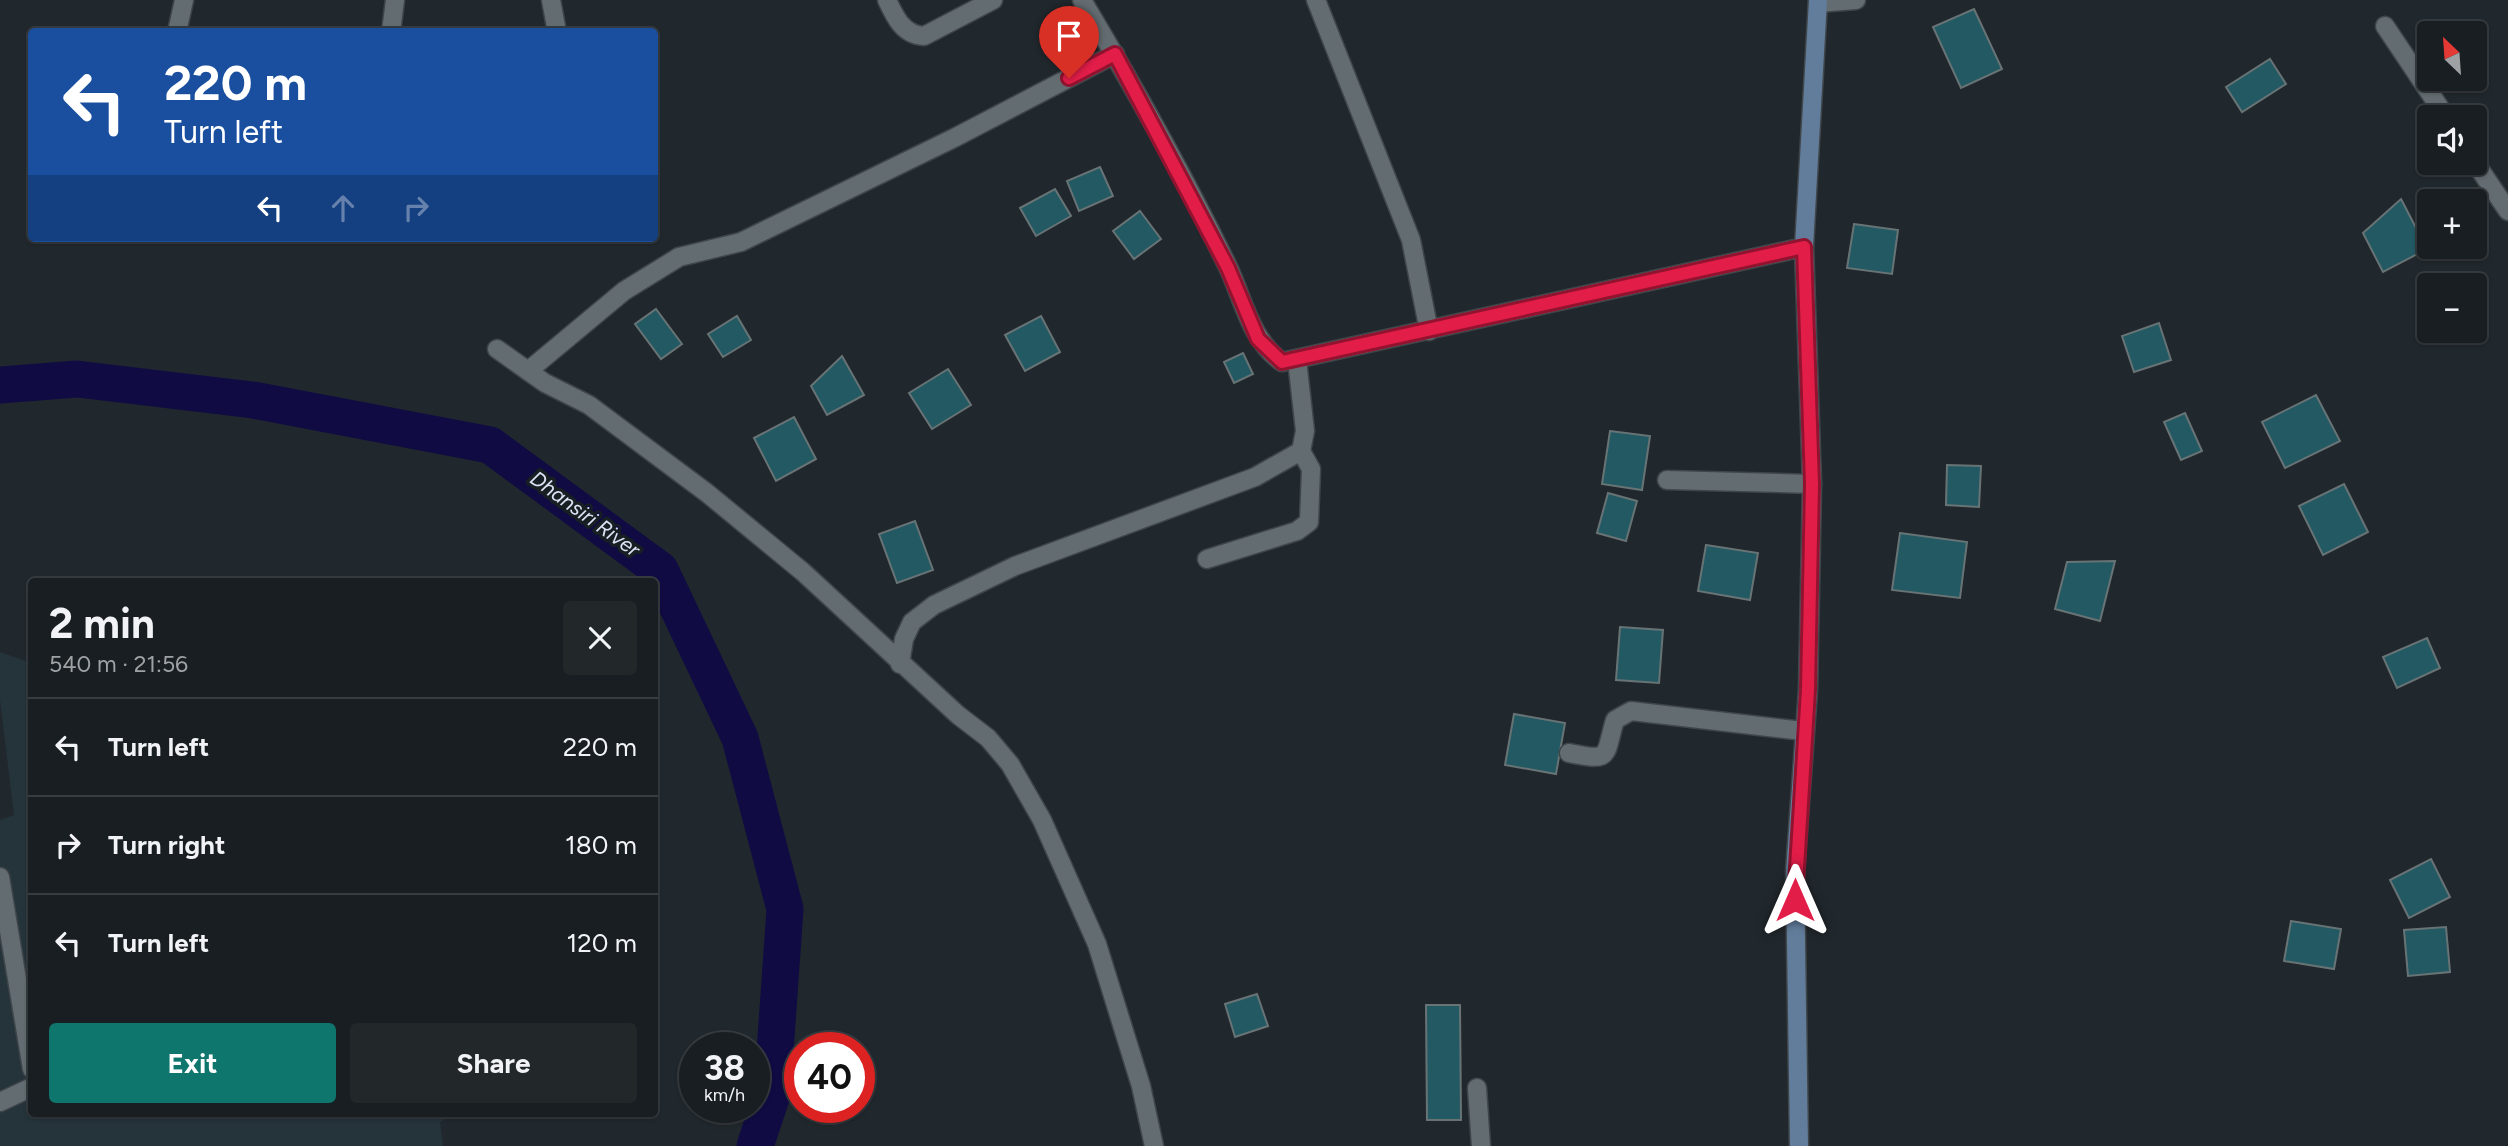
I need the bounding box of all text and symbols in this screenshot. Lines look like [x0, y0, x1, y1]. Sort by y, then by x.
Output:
pin [1039, 6, 1099, 78]
icon: arrive [1050, 17, 1088, 55]
north arrow [2417, 21, 2487, 91]
map controls [2417, 21, 2487, 343]
text: 220 m [164, 53, 307, 112]
icon: left [49, 56, 140, 147]
button: sound [2417, 105, 2487, 175]
text: Turn left [164, 113, 283, 151]
icon: left [251, 189, 289, 227]
icon: ahead [324, 189, 362, 227]
icon: right [397, 189, 435, 227]
button: + [2417, 189, 2487, 259]
button: − [2417, 273, 2487, 343]
water label: Dhansiri River [526, 465, 646, 562]
text: 2 min [49, 598, 155, 649]
button: close [563, 601, 637, 675]
text: 540 m · 21:56 [49, 650, 188, 678]
icon: left [49, 728, 87, 766]
text: Turn left [108, 731, 209, 763]
text: 220 m [563, 731, 637, 763]
icon: right [49, 826, 87, 864]
text: Turn right [108, 829, 225, 861]
text: 180 m [565, 829, 637, 861]
position arrow [1758, 863, 1832, 937]
icon: left [49, 924, 87, 962]
text: Turn left [108, 927, 209, 959]
text: 120 m [567, 927, 637, 959]
button: Exit [49, 1023, 336, 1103]
button: Share [350, 1023, 637, 1103]
speed limit sign: 40 [784, 1032, 875, 1123]
text: 38 [704, 1047, 745, 1089]
text: km/h [704, 1084, 745, 1106]

